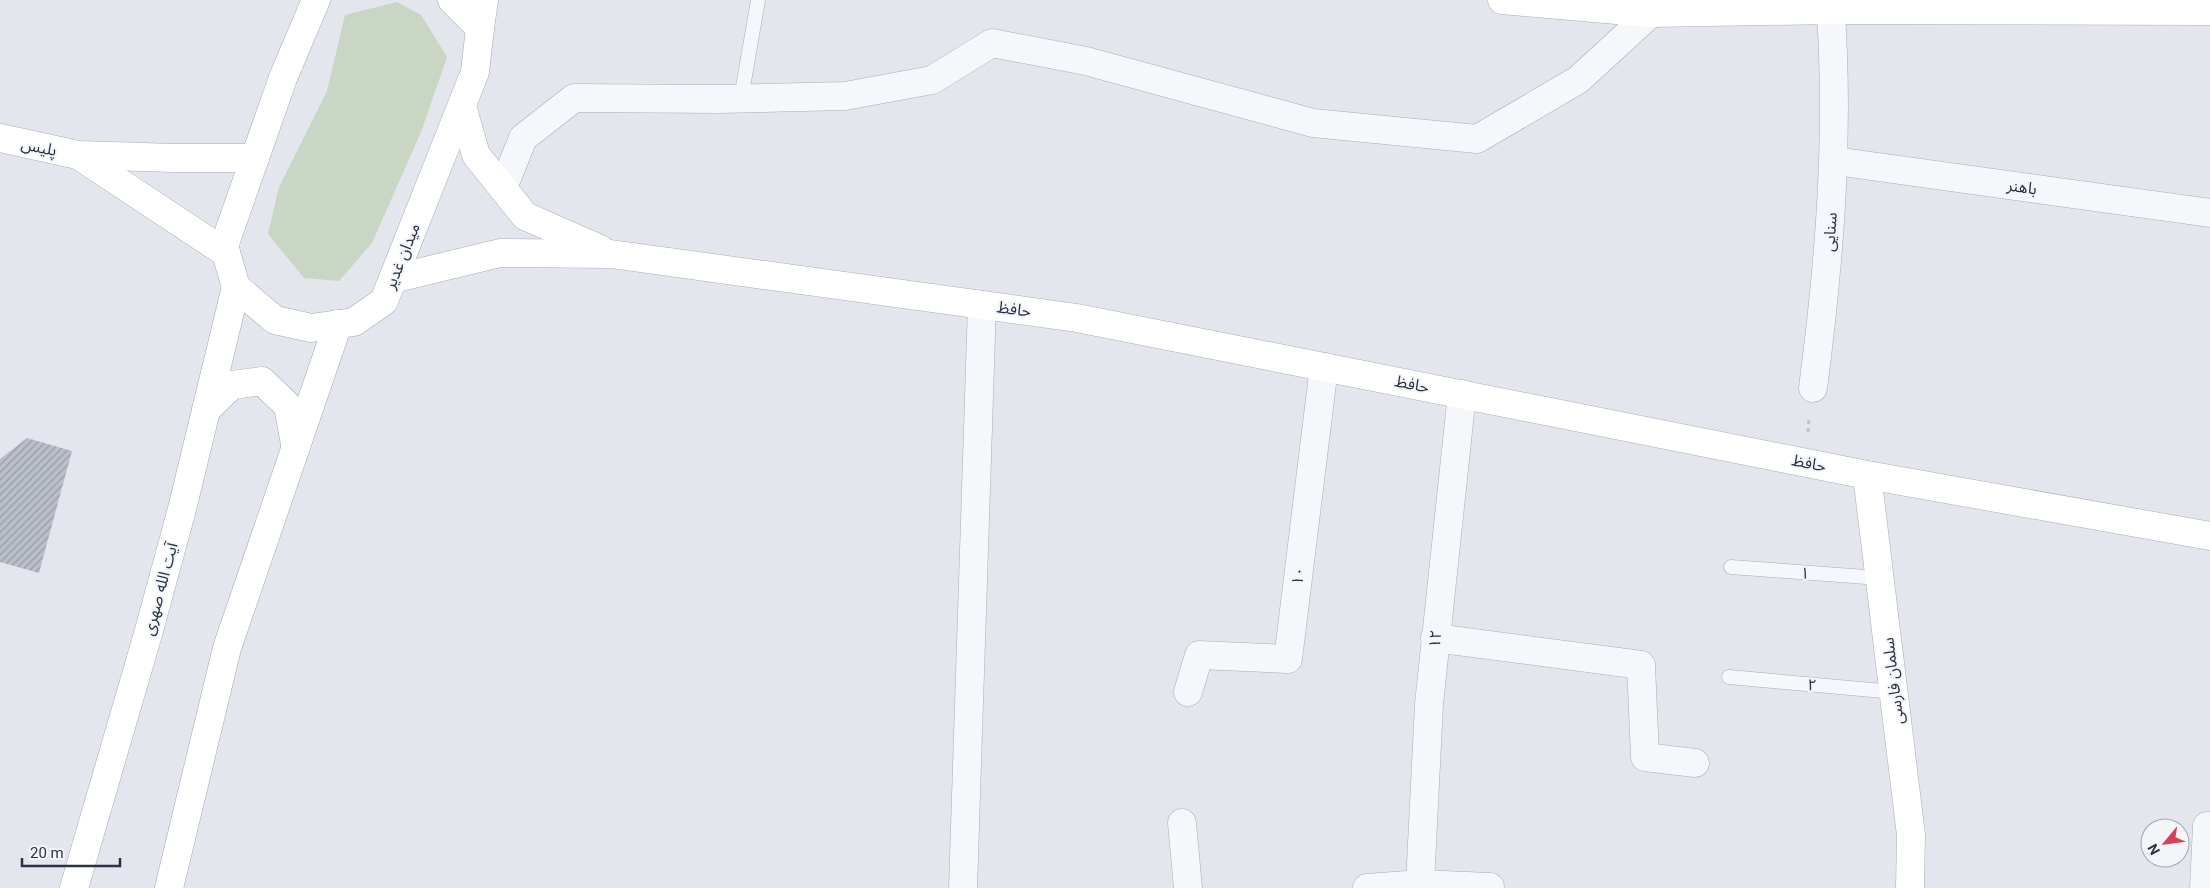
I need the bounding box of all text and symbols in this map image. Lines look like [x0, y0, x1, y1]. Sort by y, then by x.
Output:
street label: پلیس [19, 134, 59, 161]
street label: باهنر [2005, 175, 2038, 198]
street label: سنایی [1819, 212, 1841, 252]
street label: میدان غدیر [380, 220, 424, 293]
street label: حافظ [996, 297, 1032, 321]
street label: حافظ [1393, 371, 1431, 397]
street label: حافظ [1790, 450, 1828, 476]
street label: آیت الله صهری [138, 539, 182, 638]
street label: ۱ [1800, 563, 1810, 583]
street label: ۱۰ [1287, 566, 1309, 586]
street label: ۱۲ [1425, 629, 1445, 649]
street label: سلمان فارسی [1878, 636, 1908, 726]
street label: ۲ [1807, 675, 1817, 695]
north arrow [2140, 818, 2190, 868]
scale bar [22, 836, 120, 868]
text: N [2144, 841, 2163, 858]
text: 20 m [30, 844, 64, 862]

